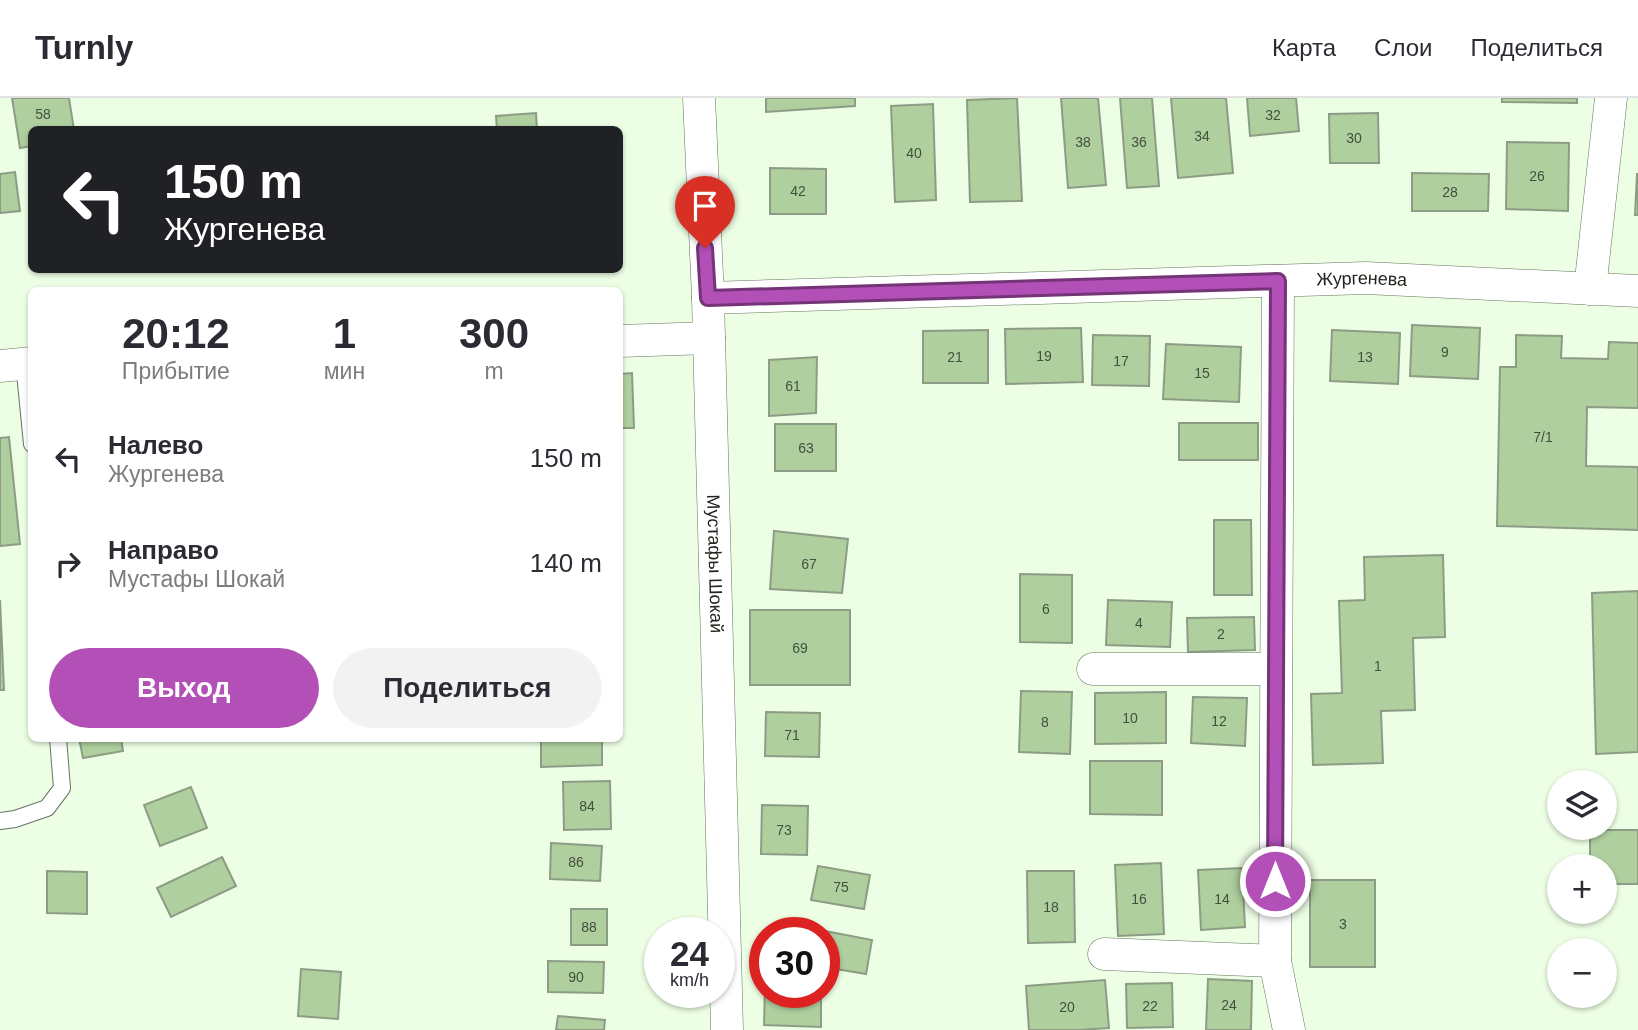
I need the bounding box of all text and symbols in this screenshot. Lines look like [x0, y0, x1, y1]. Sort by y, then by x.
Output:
text: Turnly [35, 29, 133, 66]
text: Карта [1272, 34, 1336, 61]
text: Слои [1374, 34, 1432, 61]
text: Поделиться [1470, 34, 1603, 61]
house number: 58 [35, 106, 51, 122]
house number: 32 [1265, 107, 1281, 123]
house number: 34 [1194, 128, 1210, 144]
house number: 30 [1346, 130, 1362, 146]
house number: 38 [1075, 134, 1091, 150]
house number: 36 [1131, 134, 1147, 150]
house number: 40 [906, 145, 922, 161]
icon: left [49, 154, 140, 245]
text: 150 m [164, 154, 303, 208]
house number: 26 [1529, 168, 1545, 184]
pin [675, 176, 735, 248]
house number: 42 [790, 183, 806, 199]
house number: 28 [1442, 184, 1458, 200]
icon: arrive [686, 187, 724, 225]
text: Жургенева [164, 211, 325, 247]
street label: Жургенева [1316, 268, 1409, 290]
text: 20:12 [122, 310, 230, 357]
text: 1 [333, 310, 356, 357]
text: 300 [459, 310, 529, 357]
house number: 9 [1441, 344, 1449, 360]
house number: 19 [1036, 348, 1052, 364]
house number: 21 [947, 349, 963, 365]
house number: 13 [1357, 349, 1373, 365]
house number: 17 [1113, 353, 1129, 369]
text: Прибытие [122, 358, 230, 384]
text: мин [324, 358, 365, 384]
text: m [484, 358, 504, 384]
house number: 15 [1194, 365, 1210, 381]
house number: 61 [785, 378, 801, 394]
house number: 7/1 [1533, 429, 1553, 445]
text: Налево [108, 430, 203, 460]
icon: left [49, 440, 87, 478]
house number: 63 [798, 440, 814, 456]
text: 150 m [530, 443, 602, 473]
text: Жургенева [108, 461, 224, 487]
street label: Мустафы Шокай [703, 494, 727, 633]
text: Направо [108, 535, 219, 565]
icon: right [49, 545, 87, 583]
text: 140 m [530, 548, 602, 578]
house number: 67 [801, 556, 817, 572]
text: Мустафы Шокай [108, 566, 285, 592]
house number: 6 [1042, 601, 1050, 617]
house number: 4 [1135, 615, 1143, 631]
house number: 2 [1217, 626, 1225, 642]
house number: 69 [792, 640, 808, 656]
button: Выход [49, 648, 319, 728]
button: Поделиться [333, 648, 602, 728]
house number: 1 [1374, 658, 1382, 674]
house number: 10 [1122, 710, 1138, 726]
house number: 12 [1211, 713, 1227, 729]
house number: 8 [1041, 714, 1049, 730]
house number: 71 [784, 727, 800, 743]
map controls [1547, 770, 1617, 1008]
button: layers [1547, 770, 1617, 840]
house number: 84 [579, 798, 595, 814]
house number: 73 [776, 822, 792, 838]
position arrow [1238, 844, 1312, 918]
house number: 86 [568, 854, 584, 870]
button: + [1547, 854, 1617, 924]
house number: 75 [833, 879, 849, 895]
house number: 16 [1131, 891, 1147, 907]
house number: 14 [1214, 891, 1230, 907]
house number: 18 [1043, 899, 1059, 915]
house number: 3 [1339, 916, 1347, 932]
speed limit sign: 30 [749, 917, 840, 1008]
house number: 88 [581, 919, 597, 935]
text: 24 [670, 934, 709, 973]
button: − [1547, 938, 1617, 1008]
house number: 90 [568, 969, 584, 985]
text: km/h [670, 970, 709, 990]
house number: 24 [1221, 997, 1237, 1013]
house number: 22 [1142, 998, 1158, 1014]
house number: 20 [1059, 999, 1075, 1015]

